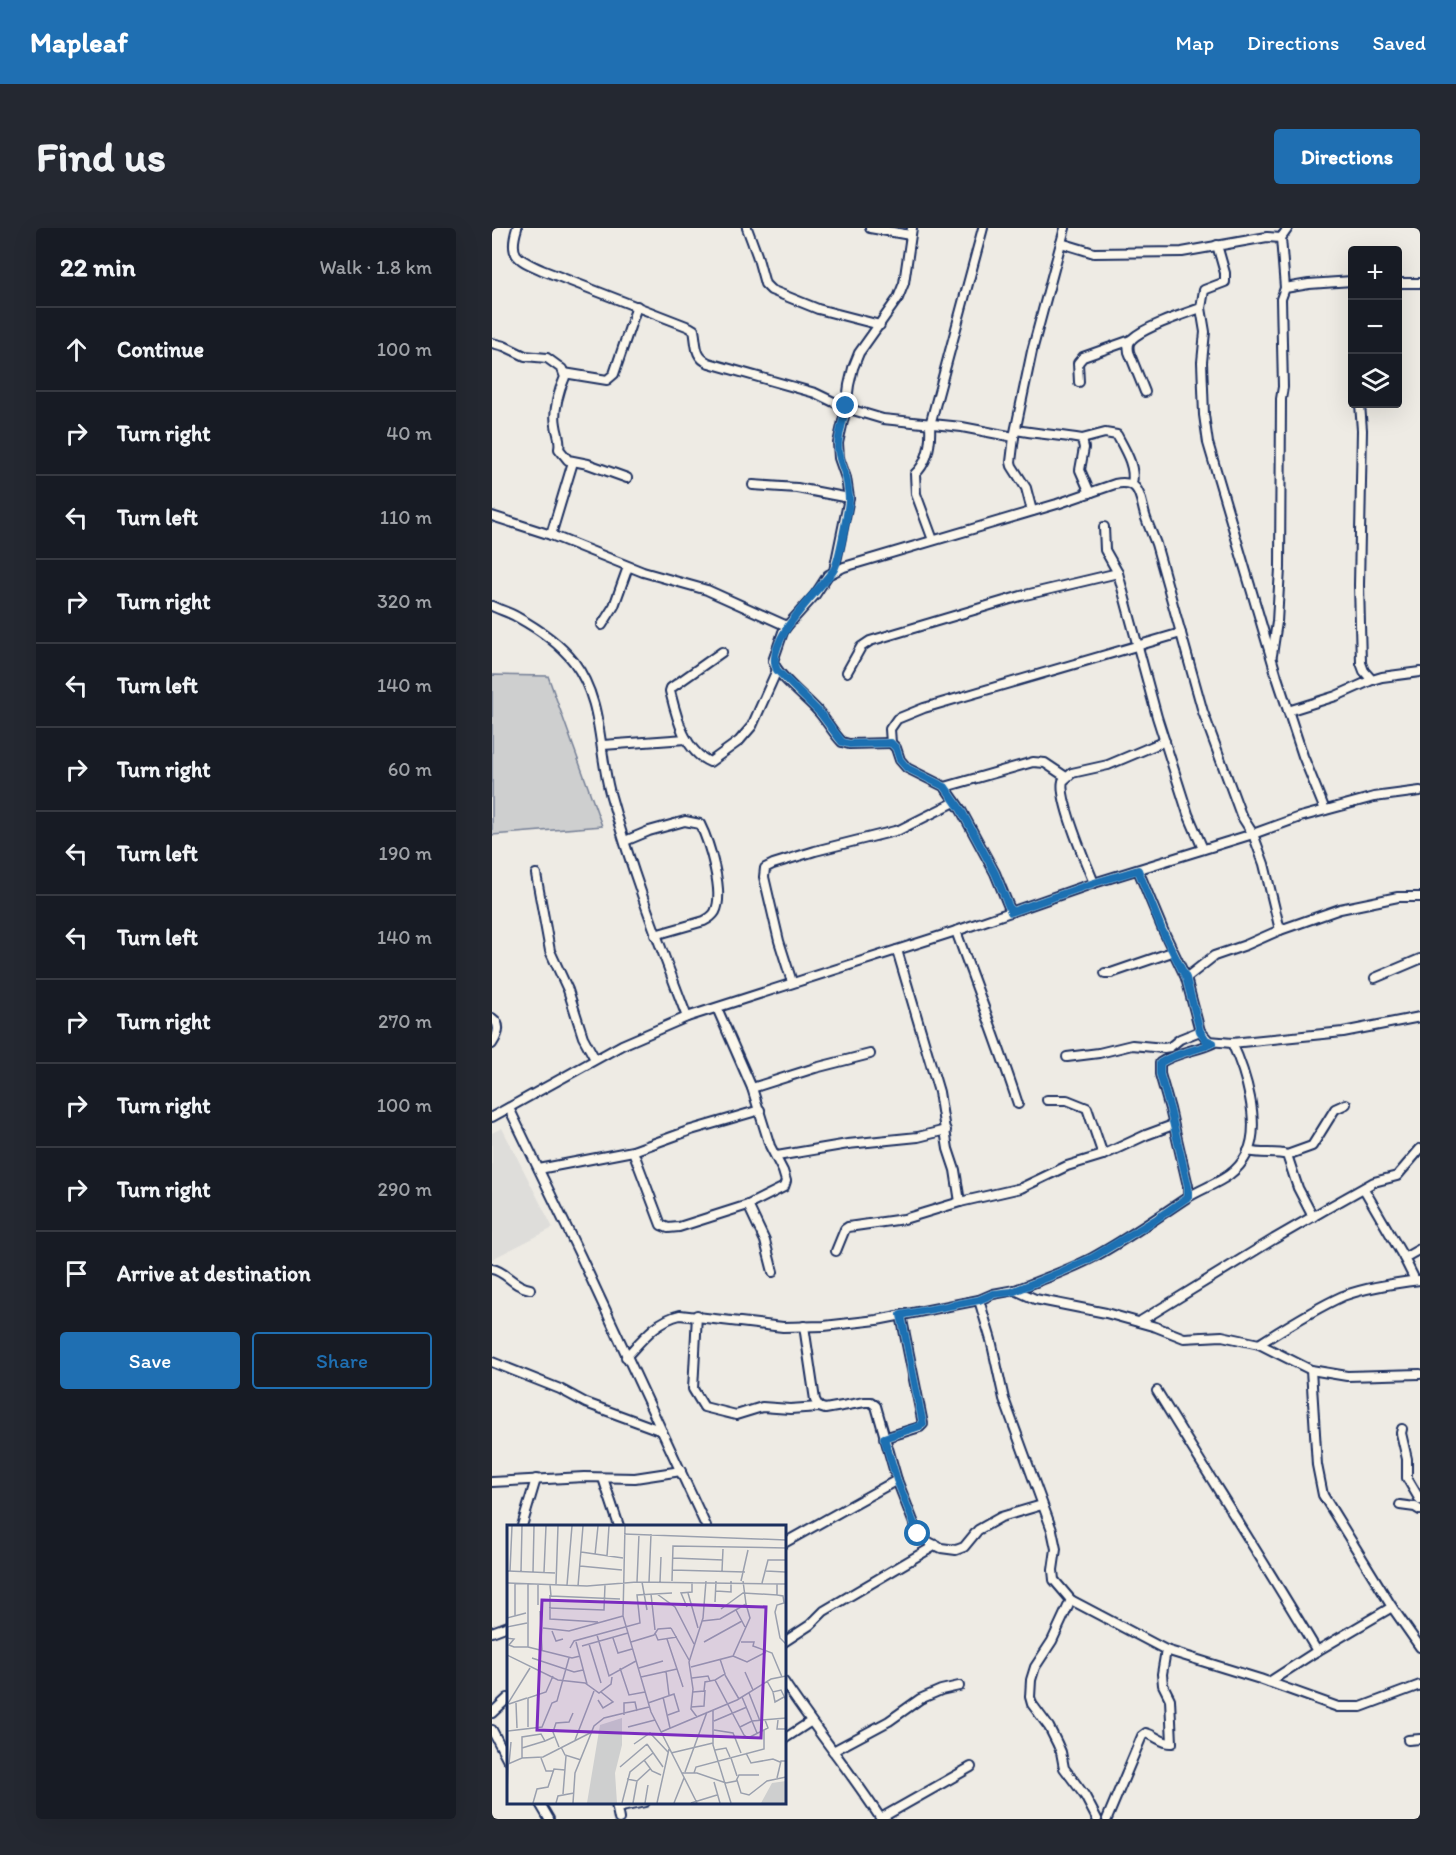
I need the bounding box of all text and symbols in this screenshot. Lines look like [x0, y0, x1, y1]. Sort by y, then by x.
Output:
text: Mapleaf [30, 25, 128, 59]
text: Map [1176, 30, 1214, 55]
text: Directions [1247, 30, 1339, 55]
text: Saved [1372, 30, 1426, 55]
button: Directions [1274, 129, 1420, 184]
text: Find us [36, 131, 166, 182]
map controls [1348, 246, 1402, 408]
button: + [1348, 246, 1402, 300]
text: 22 min [60, 251, 136, 283]
text: Walk · 1.8 km [319, 255, 432, 279]
button: − [1348, 300, 1402, 354]
icon: ahead [60, 333, 93, 366]
text: Continue [117, 336, 204, 363]
text: 100 m [377, 337, 432, 361]
button: layers [1348, 354, 1402, 408]
route end [832, 392, 858, 418]
icon: right [60, 417, 93, 450]
text: Turn right [117, 420, 211, 447]
text: 40 m [386, 421, 432, 445]
icon: left [60, 501, 93, 534]
text: Turn left [117, 504, 198, 531]
text: 110 m [380, 505, 432, 529]
icon: right [60, 585, 93, 618]
text: Turn right [117, 588, 211, 615]
text: 320 m [377, 589, 432, 613]
icon: left [60, 669, 93, 702]
text: Turn left [117, 672, 198, 699]
text: 140 m [377, 673, 432, 697]
icon: right [60, 753, 93, 786]
text: Turn right [117, 756, 211, 783]
text: 60 m [388, 757, 432, 781]
icon: left [60, 837, 93, 870]
text: Turn left [117, 840, 198, 867]
text: 190 m [379, 841, 432, 865]
icon: left [60, 921, 93, 954]
text: Turn left [117, 924, 198, 951]
text: 140 m [377, 925, 432, 949]
icon: right [60, 1005, 93, 1038]
text: Turn right [117, 1008, 211, 1035]
text: 270 m [378, 1009, 432, 1033]
icon: right [60, 1089, 93, 1122]
text: Turn right [117, 1092, 211, 1119]
text: 100 m [377, 1093, 432, 1117]
icon: right [60, 1173, 93, 1206]
text: Turn right [117, 1176, 211, 1203]
text: 290 m [377, 1177, 432, 1201]
icon: arrive [60, 1257, 93, 1290]
text: Arrive at destination [117, 1260, 311, 1287]
button: Save [60, 1332, 240, 1389]
button: Share [252, 1332, 432, 1389]
route start [904, 1520, 930, 1546]
inset map [507, 1525, 786, 1804]

